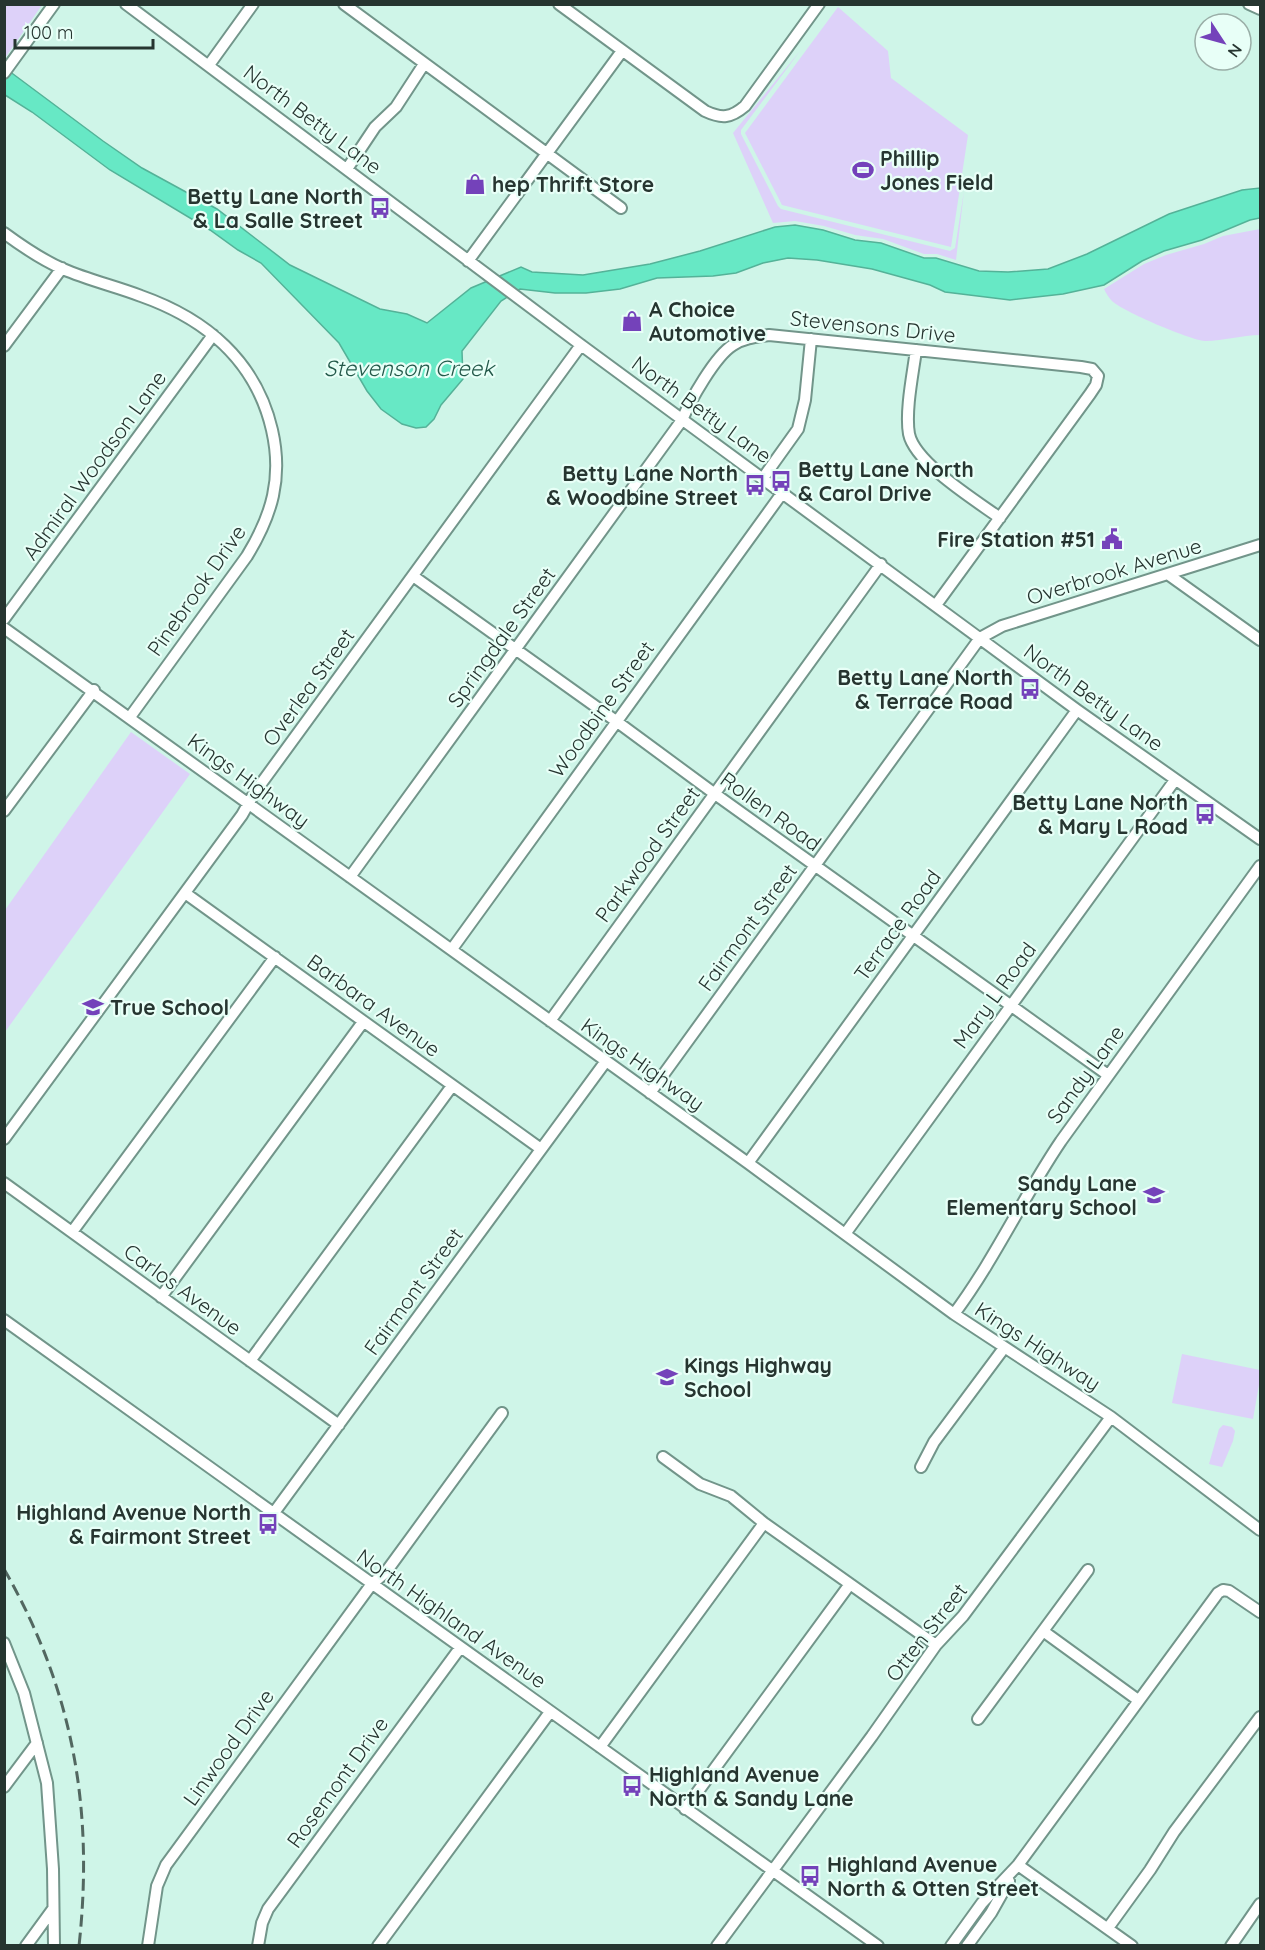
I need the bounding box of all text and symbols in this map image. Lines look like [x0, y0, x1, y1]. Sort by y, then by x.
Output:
scale bar [15, 12, 153, 50]
north arrow [1193, 12, 1253, 72]
text: 100 m [24, 21, 73, 44]
text: N [1224, 40, 1247, 61]
street label: North Betty Lane [239, 59, 387, 179]
place label: Phillip Jones Field [880, 145, 993, 195]
sports icon: Phillip Jones Field [851, 158, 875, 182]
place label: hep Thrift Store [492, 171, 654, 197]
shop icon: hep Thrift Store [463, 172, 487, 196]
place label: Betty Lane North & La Salle Street [187, 183, 363, 233]
bus stop icon: Betty Lane North & La Salle Street [368, 196, 392, 220]
place label: A Choice Automotive [649, 296, 766, 346]
street label: Stevensons Drive [789, 304, 957, 348]
shop icon: A Choice Automotive [620, 309, 644, 333]
street label: North Betty Lane [627, 350, 777, 468]
water label: Stevenson Creek [324, 354, 496, 382]
street label: Admiral Woodson Lane [17, 365, 171, 565]
place label: Betty Lane North & Carol Drive [798, 456, 974, 506]
place label: Betty Lane North & Woodbine Street [546, 460, 738, 510]
bus stop icon: Betty Lane North & Carol Drive [769, 469, 793, 493]
bus stop icon: Betty Lane North & Woodbine Street [743, 473, 767, 497]
street label: Pinebrook Drive [141, 519, 251, 661]
place label: Fire Station #51 [937, 526, 1095, 552]
public building icon: Fire Station #51 [1100, 527, 1124, 551]
street label: Overbrook Avenue [1023, 532, 1205, 610]
street label: Springdale Street [441, 562, 561, 712]
street label: Overlea Street [256, 623, 360, 751]
street label: Woodbine Street [543, 636, 659, 782]
street label: North Betty Lane [1019, 638, 1169, 756]
place label: Betty Lane North & Terrace Road [837, 664, 1013, 714]
bus stop icon: Betty Lane North & Terrace Road [1018, 677, 1042, 701]
street label: Kings Highway [183, 727, 315, 833]
street label: Rollen Road [716, 766, 826, 856]
street label: Parkwood Street [589, 781, 705, 927]
place label: Betty Lane North & Mary L Road [1012, 789, 1188, 839]
bus stop icon: Betty Lane North & Mary L Road [1193, 802, 1217, 826]
street label: Fairmont Street [692, 858, 802, 996]
street label: Terrace Road [848, 864, 946, 986]
street label: Mary L Road [947, 937, 1041, 1053]
street label: Barbara Avenue [302, 948, 446, 1062]
place label: True School [110, 994, 229, 1020]
school or university icon: True School [81, 995, 105, 1019]
street label: Kings Highway [576, 1012, 710, 1116]
street label: Sandy Lane [1041, 1020, 1129, 1128]
place label: Sandy Lane Elementary School [946, 1170, 1137, 1220]
school or university icon: Sandy Lane Elementary School [1142, 1183, 1166, 1207]
street label: Fairmont Street [358, 1222, 468, 1360]
street label: Carlos Avenue [119, 1238, 247, 1340]
street label: Kings Highway [970, 1296, 1106, 1396]
place label: Kings Highway School [684, 1352, 832, 1402]
school or university icon: Kings Highway School [655, 1365, 679, 1389]
place label: Highland Avenue North & Fairmont Street [16, 1499, 251, 1549]
bus stop icon: Highland Avenue North & Fairmont Street [256, 1512, 280, 1536]
street label: North Highland Avenue [352, 1543, 552, 1693]
street label: Otten Street [880, 1578, 972, 1686]
street label: Linwood Drive [177, 1684, 279, 1810]
street label: Rosemont Drive [281, 1711, 393, 1853]
place label: Highland Avenue North & Sandy Lane [649, 1761, 854, 1811]
bus stop icon: Highland Avenue North & Sandy Lane [620, 1774, 644, 1798]
place label: Highland Avenue North & Otten Street [827, 1851, 1039, 1901]
bus stop icon: Highland Avenue North & Otten Street [798, 1864, 822, 1888]

